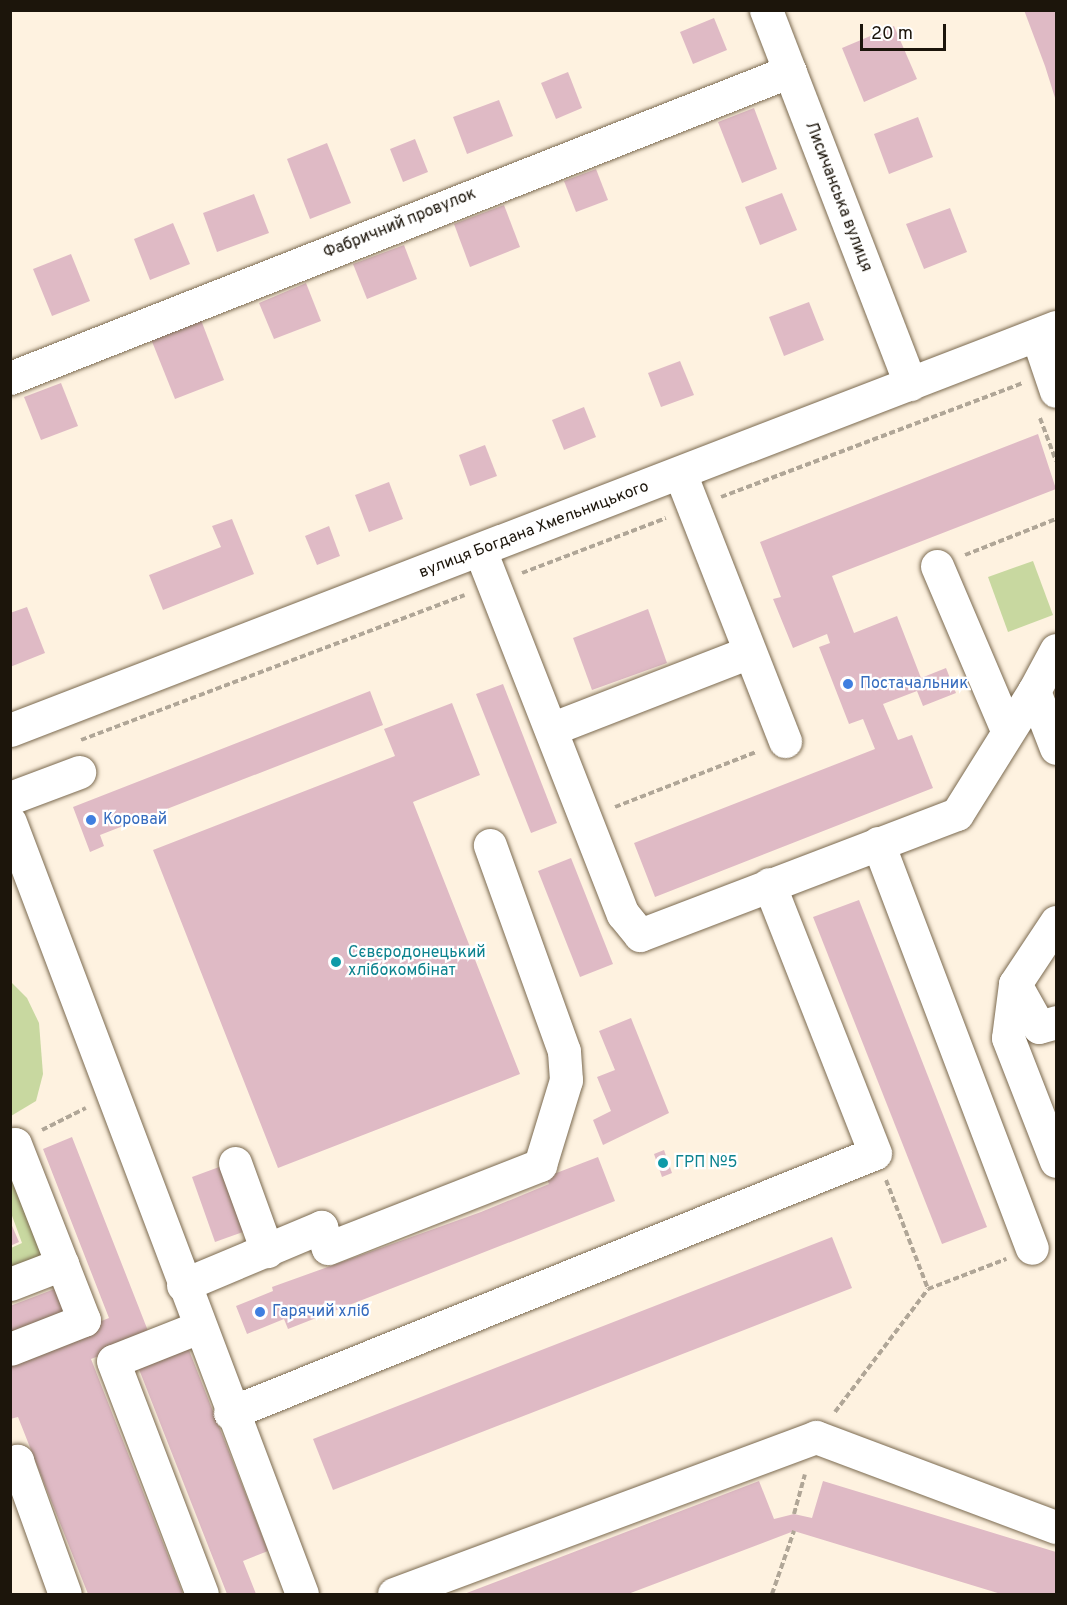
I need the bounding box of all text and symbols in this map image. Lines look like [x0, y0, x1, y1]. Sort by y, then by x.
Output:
scale bar [863, 12, 948, 50]
text: 20 m [871, 23, 913, 46]
street label: Лисичанська вулиця [800, 119, 876, 275]
street label: Фабричний провулок [321, 185, 479, 263]
street label: вулиця Богдана Хмельницького [416, 477, 652, 583]
place label: Постачальник [860, 674, 968, 694]
marker: Постачальник [841, 677, 855, 691]
place label: Коровай [103, 810, 167, 830]
marker: Коровай [84, 813, 98, 827]
place label: Сєвєродонецький хлібокомбінат [348, 943, 486, 981]
marker: Сєвєродонецький хлібокомбінат [329, 955, 343, 969]
place label: ГРП №5 [675, 1153, 737, 1173]
marker: ГРП №5 [656, 1156, 670, 1170]
place label: Гарячий хліб [272, 1302, 370, 1322]
marker: Гарячий хліб [253, 1305, 267, 1319]

